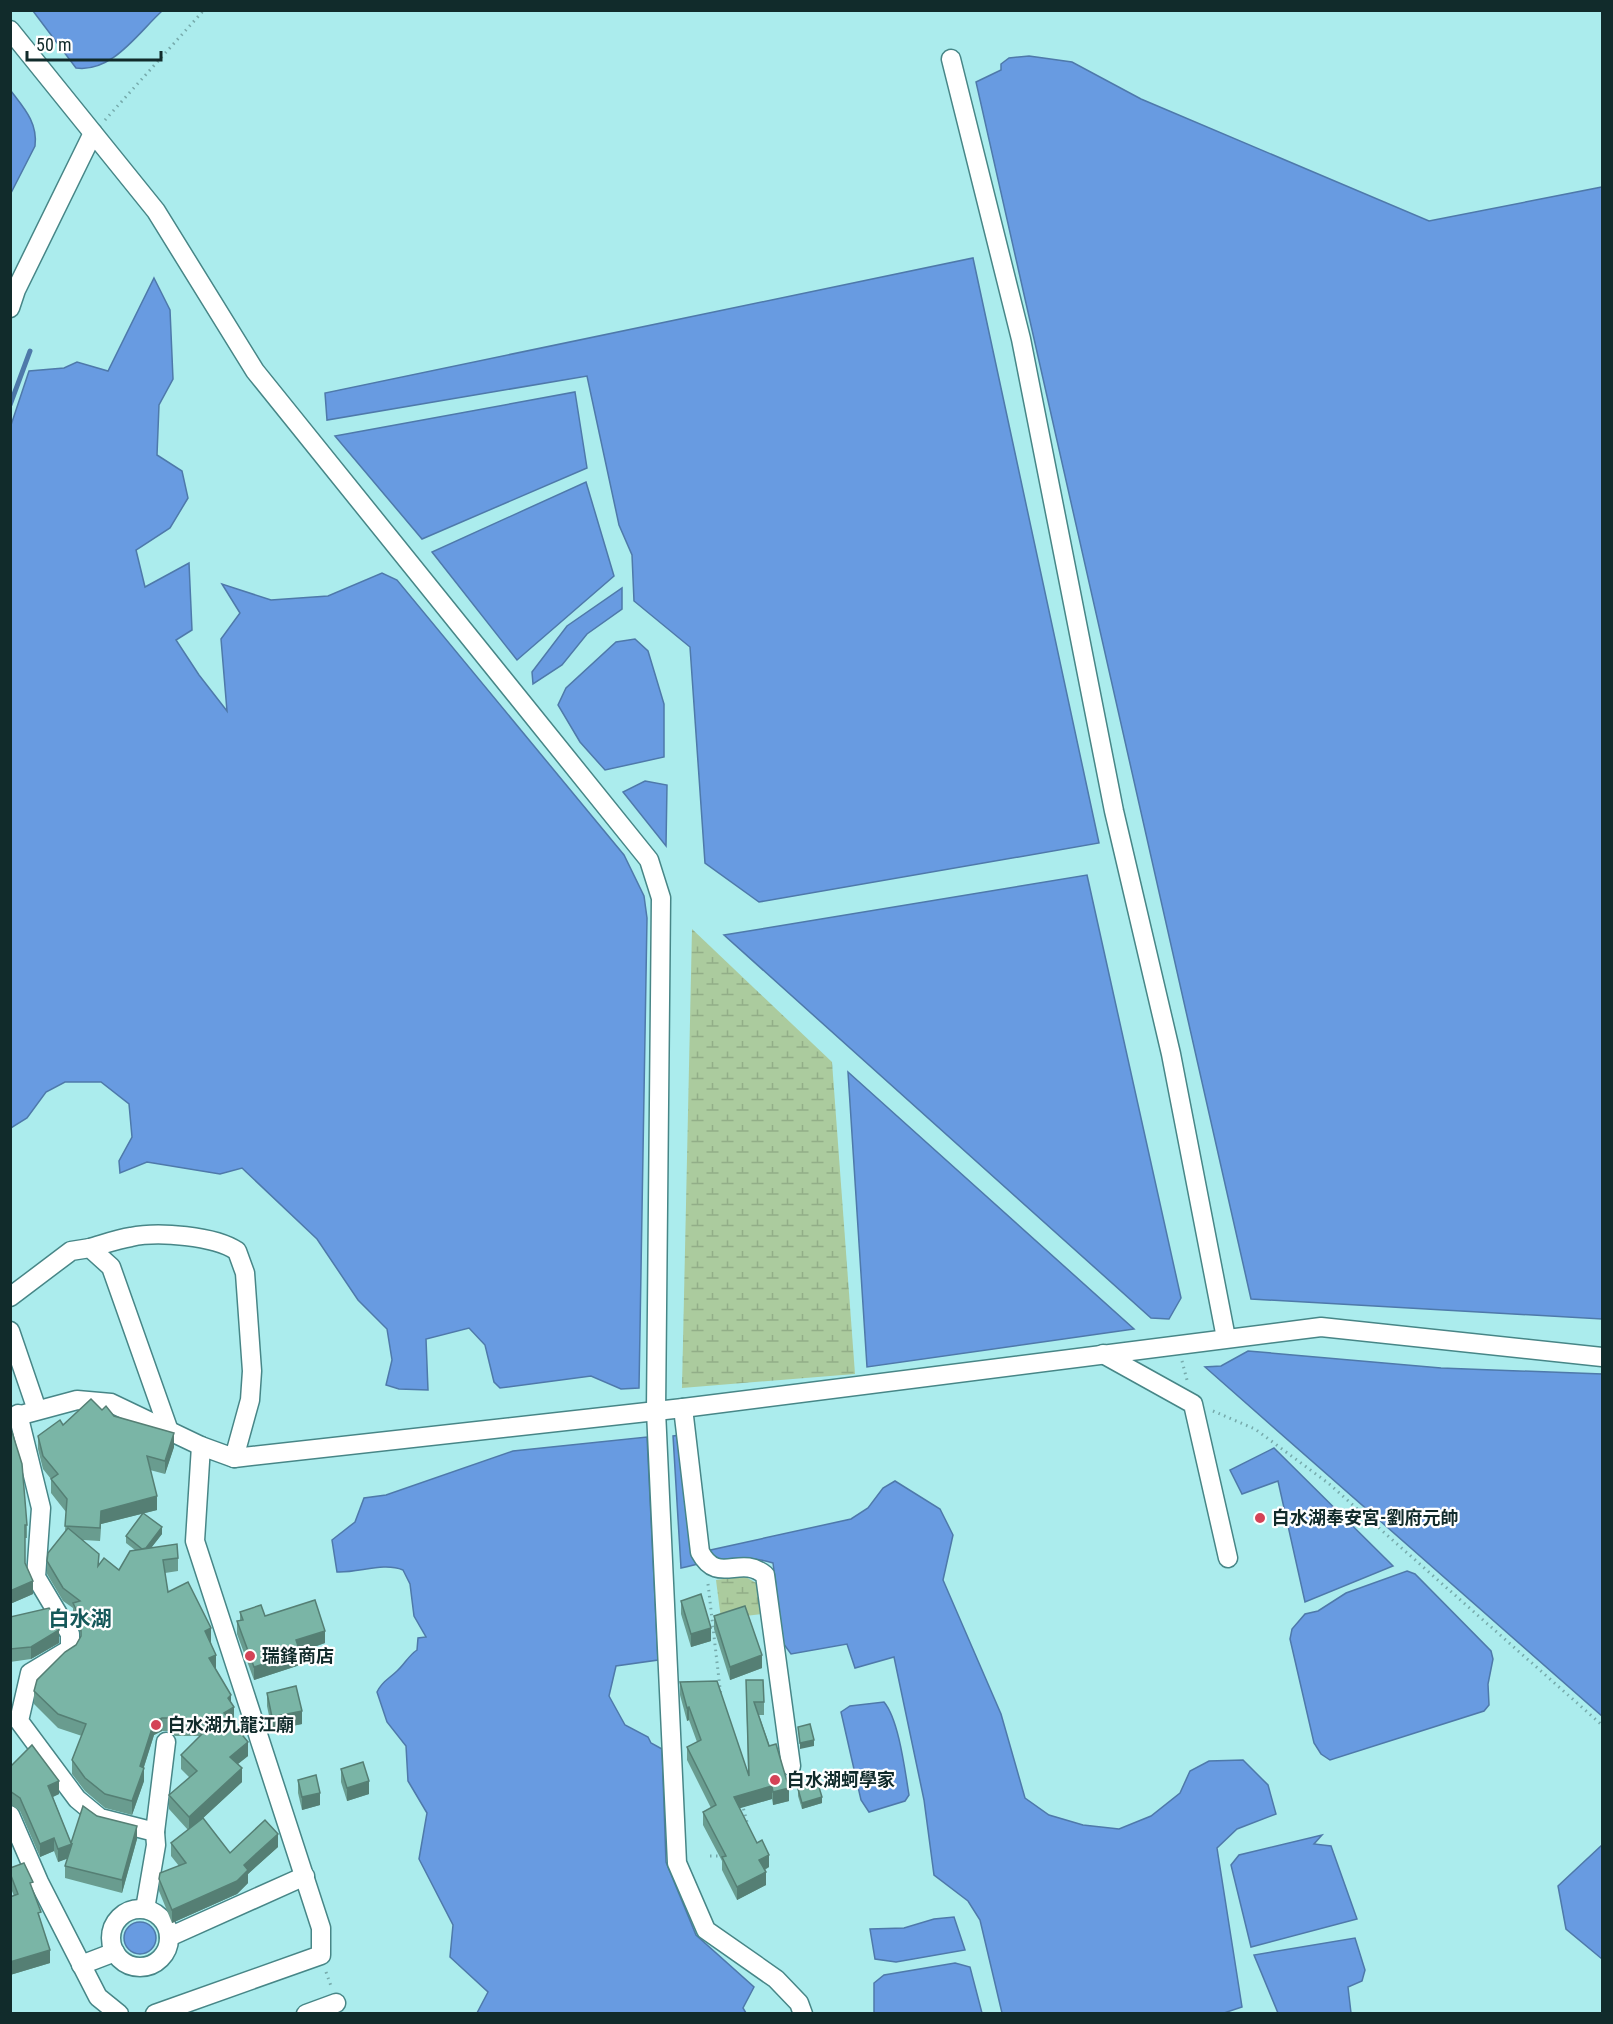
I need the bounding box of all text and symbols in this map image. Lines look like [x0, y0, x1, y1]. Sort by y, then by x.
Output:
scale bar [27, 24, 160, 62]
text: 50 m [36, 34, 71, 55]
place label: 白水湖奉安宮-劉府元帥 [1272, 1507, 1459, 1528]
marker: 白水湖奉安宮-劉府元帥 [1253, 1511, 1267, 1525]
district label: 白水湖 [49, 1607, 112, 1631]
place label: 瑞鋒商店 [262, 1645, 334, 1666]
marker: 瑞鋒商店 [243, 1649, 257, 1663]
place label: 白水湖九龍江廟 [168, 1714, 294, 1735]
marker: 白水湖九龍江廟 [149, 1718, 163, 1732]
place label: 白水湖蚵學家 [787, 1769, 895, 1790]
marker: 白水湖蚵學家 [768, 1773, 782, 1787]

